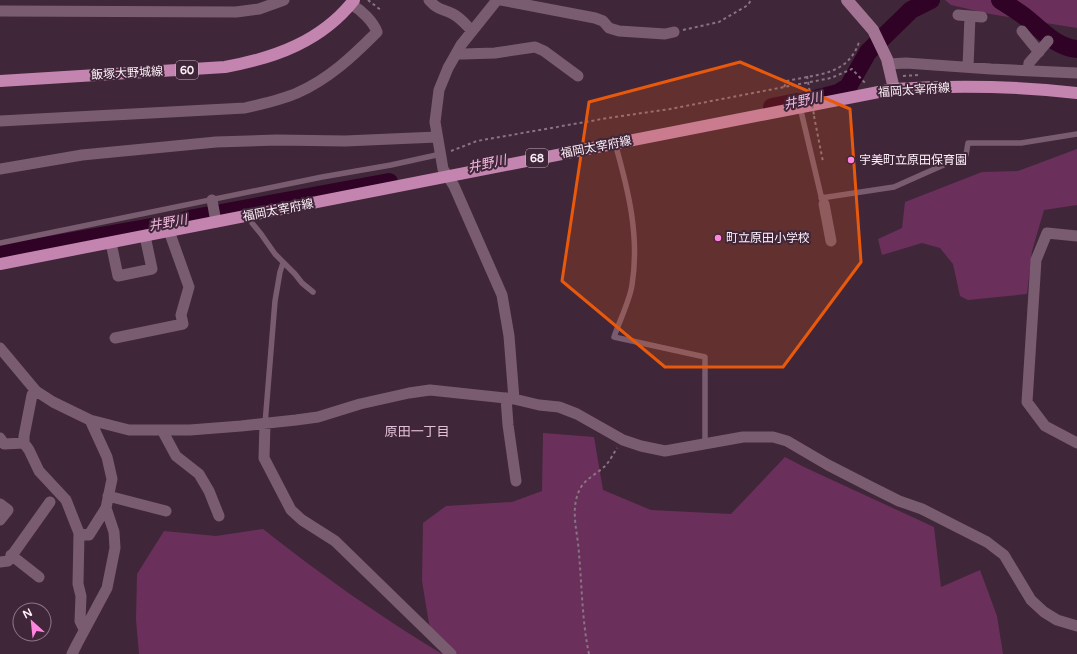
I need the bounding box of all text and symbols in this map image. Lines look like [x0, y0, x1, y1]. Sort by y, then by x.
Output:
road number: 60 [176, 61, 198, 79]
street label: 飯塚大野城線 [91, 64, 163, 82]
street label: 福岡太宰府線 [878, 81, 950, 99]
water label: 井野川 [782, 89, 826, 113]
street label: 福岡太宰府線 [559, 133, 633, 161]
road number: 68 [526, 149, 548, 167]
water label: 井野川 [466, 152, 510, 176]
place label: 宇美町立原田保育園 [859, 153, 967, 167]
marker: 宇美町立原田保育園 [846, 155, 856, 165]
street label: 福岡太宰府線 [241, 196, 315, 224]
water label: 井野川 [147, 211, 191, 234]
place label: 町立原田小学校 [726, 231, 810, 245]
marker: 町立原田小学校 [713, 233, 723, 243]
district label: 原田一丁目 [384, 424, 450, 440]
north arrow [12, 602, 52, 642]
text: N [21, 606, 35, 621]

